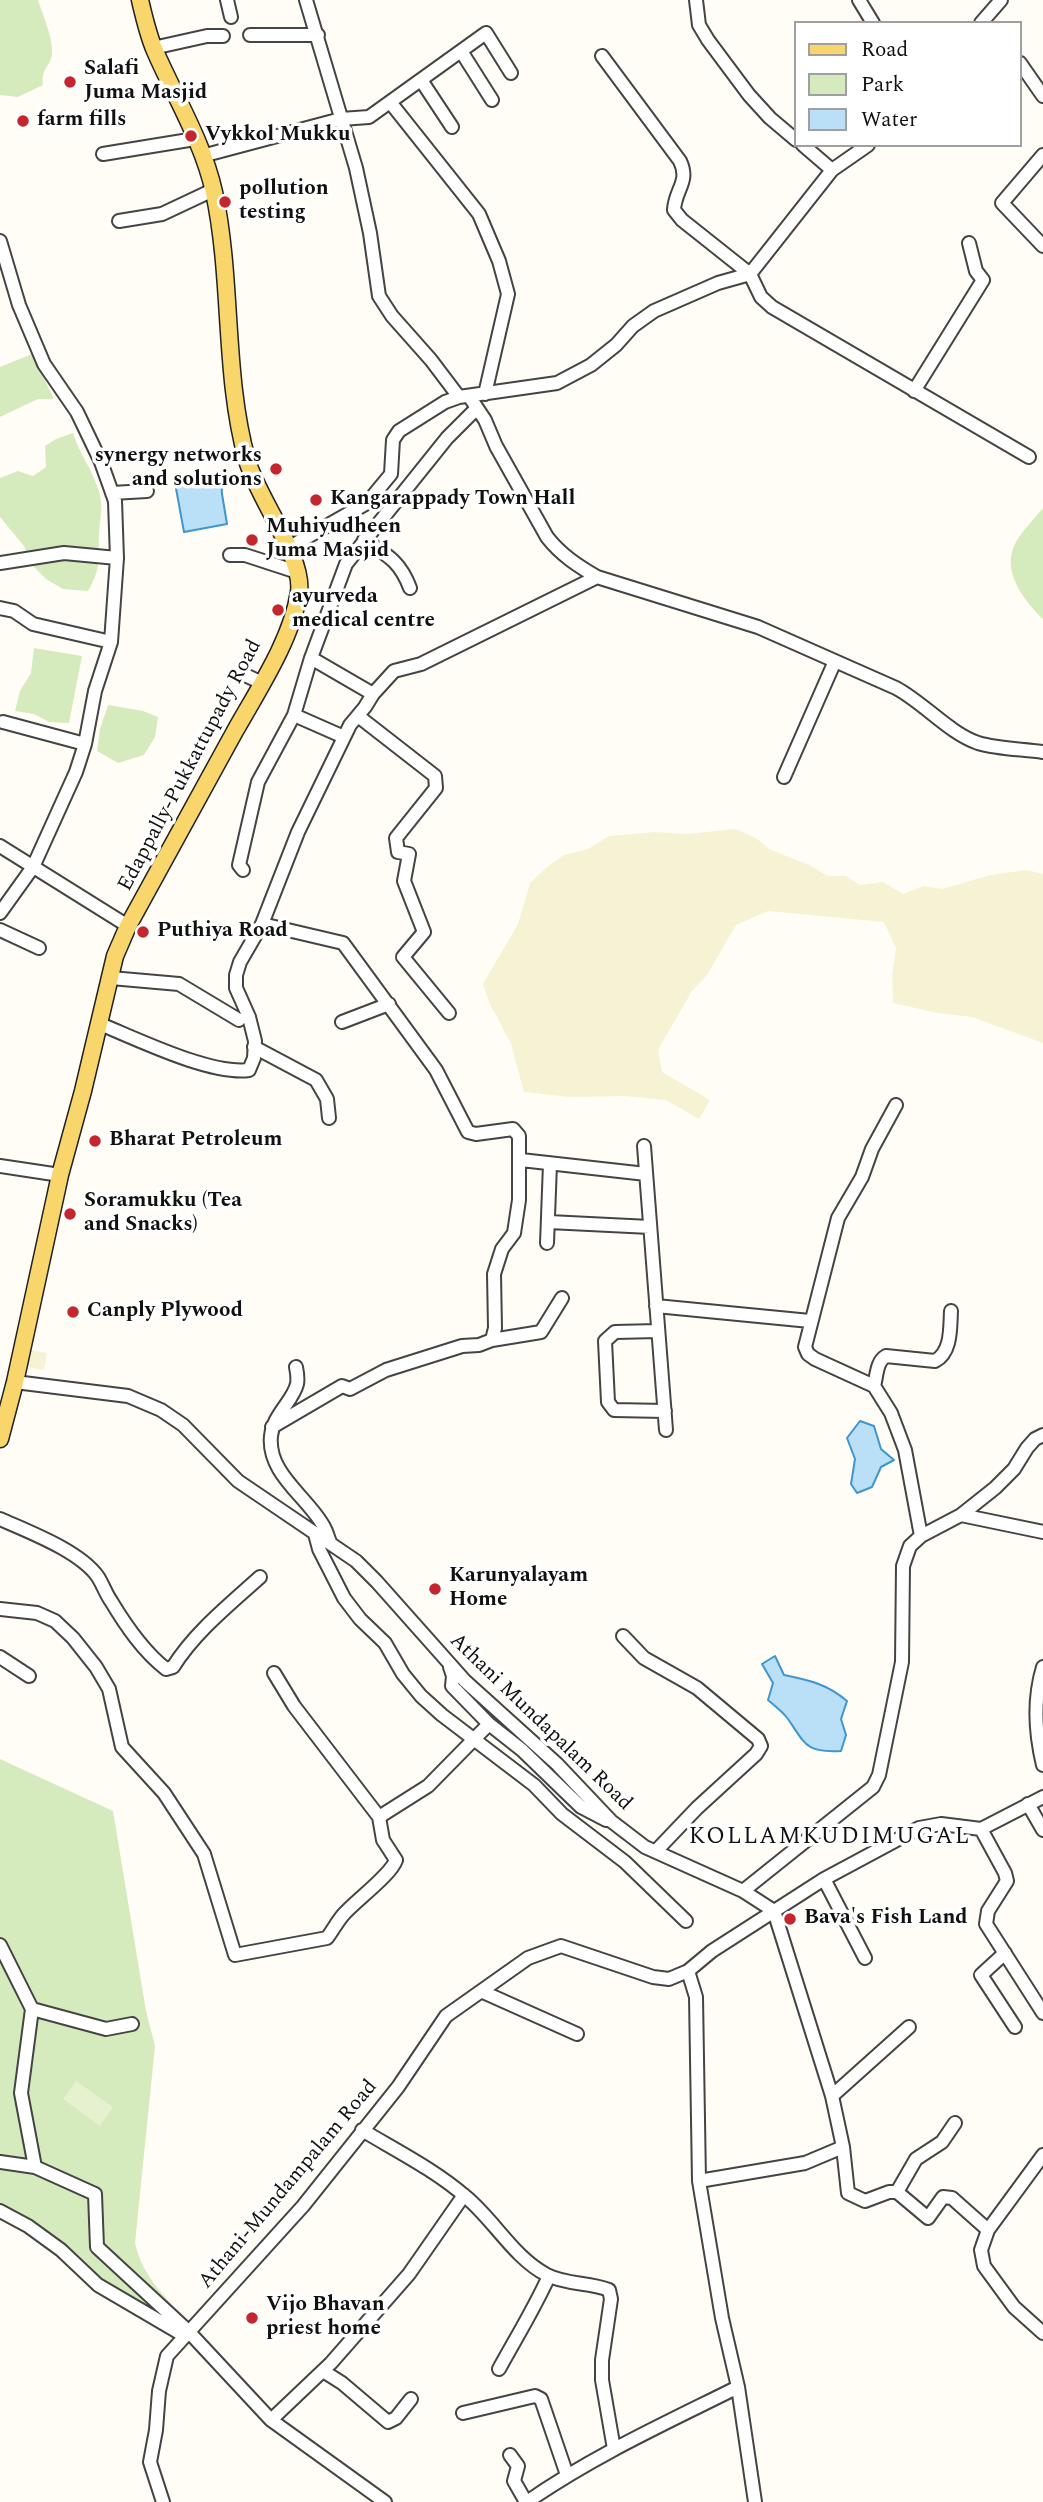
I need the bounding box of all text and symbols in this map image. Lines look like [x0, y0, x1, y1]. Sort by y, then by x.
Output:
legend [794, 21, 1022, 147]
text: Road [861, 34, 908, 66]
place label: Salafi Juma Masjid [84, 57, 207, 107]
text: Park [861, 69, 904, 101]
marker: Salafi Juma Masjid [62, 74, 78, 90]
text: Water [861, 104, 917, 136]
place label: farm fills [37, 108, 126, 134]
marker: farm fills [15, 113, 31, 129]
place label: Vykkol Mukku [205, 123, 350, 149]
marker: Vykkol Mukku [183, 128, 199, 144]
place label: pollution testing [239, 177, 329, 227]
marker: pollution testing [217, 194, 233, 210]
place label: synergy networks and solutions [95, 444, 262, 494]
marker: synergy networks and solutions [268, 461, 284, 477]
place label: Kangarappady Town Hall [330, 487, 575, 513]
marker: Kangarappady Town Hall [308, 492, 324, 508]
place label: Muhiyudheen Juma Masjid [266, 515, 401, 565]
marker: Muhiyudheen Juma Masjid [244, 532, 260, 548]
place label: ayurveda medical centre [292, 585, 435, 635]
marker: ayurveda medical centre [270, 602, 286, 618]
street label: Edappally-Pukkattupady Road [114, 636, 268, 896]
place label: Puthiya Road [157, 919, 288, 945]
marker: Puthiya Road [135, 924, 151, 940]
place label: Bharat Petroleum [109, 1128, 282, 1154]
marker: Bharat Petroleum [87, 1133, 103, 1149]
place label: Soramukku (Tea and Snacks) [84, 1189, 242, 1239]
marker: Soramukku (Tea and Snacks) [62, 1206, 78, 1222]
place label: Canply Plywood [87, 1299, 243, 1325]
marker: Canply Plywood [65, 1304, 81, 1320]
place label: Karunyalayam Home [449, 1564, 588, 1614]
marker: Karunyalayam Home [427, 1581, 443, 1597]
street label: Athani Mundapalam Road [443, 1629, 637, 1817]
district label: KOLLAMKUDIMUGAL [691, 1824, 969, 1852]
place label: Bava's Fish Land [804, 1906, 968, 1932]
marker: Bava's Fish Land [782, 1911, 798, 1927]
street label: Athani-Mundampalam Road [194, 2075, 384, 2295]
place label: Vijo Bhavan priest home [266, 2293, 385, 2343]
marker: Vijo Bhavan priest home [244, 2310, 260, 2326]

